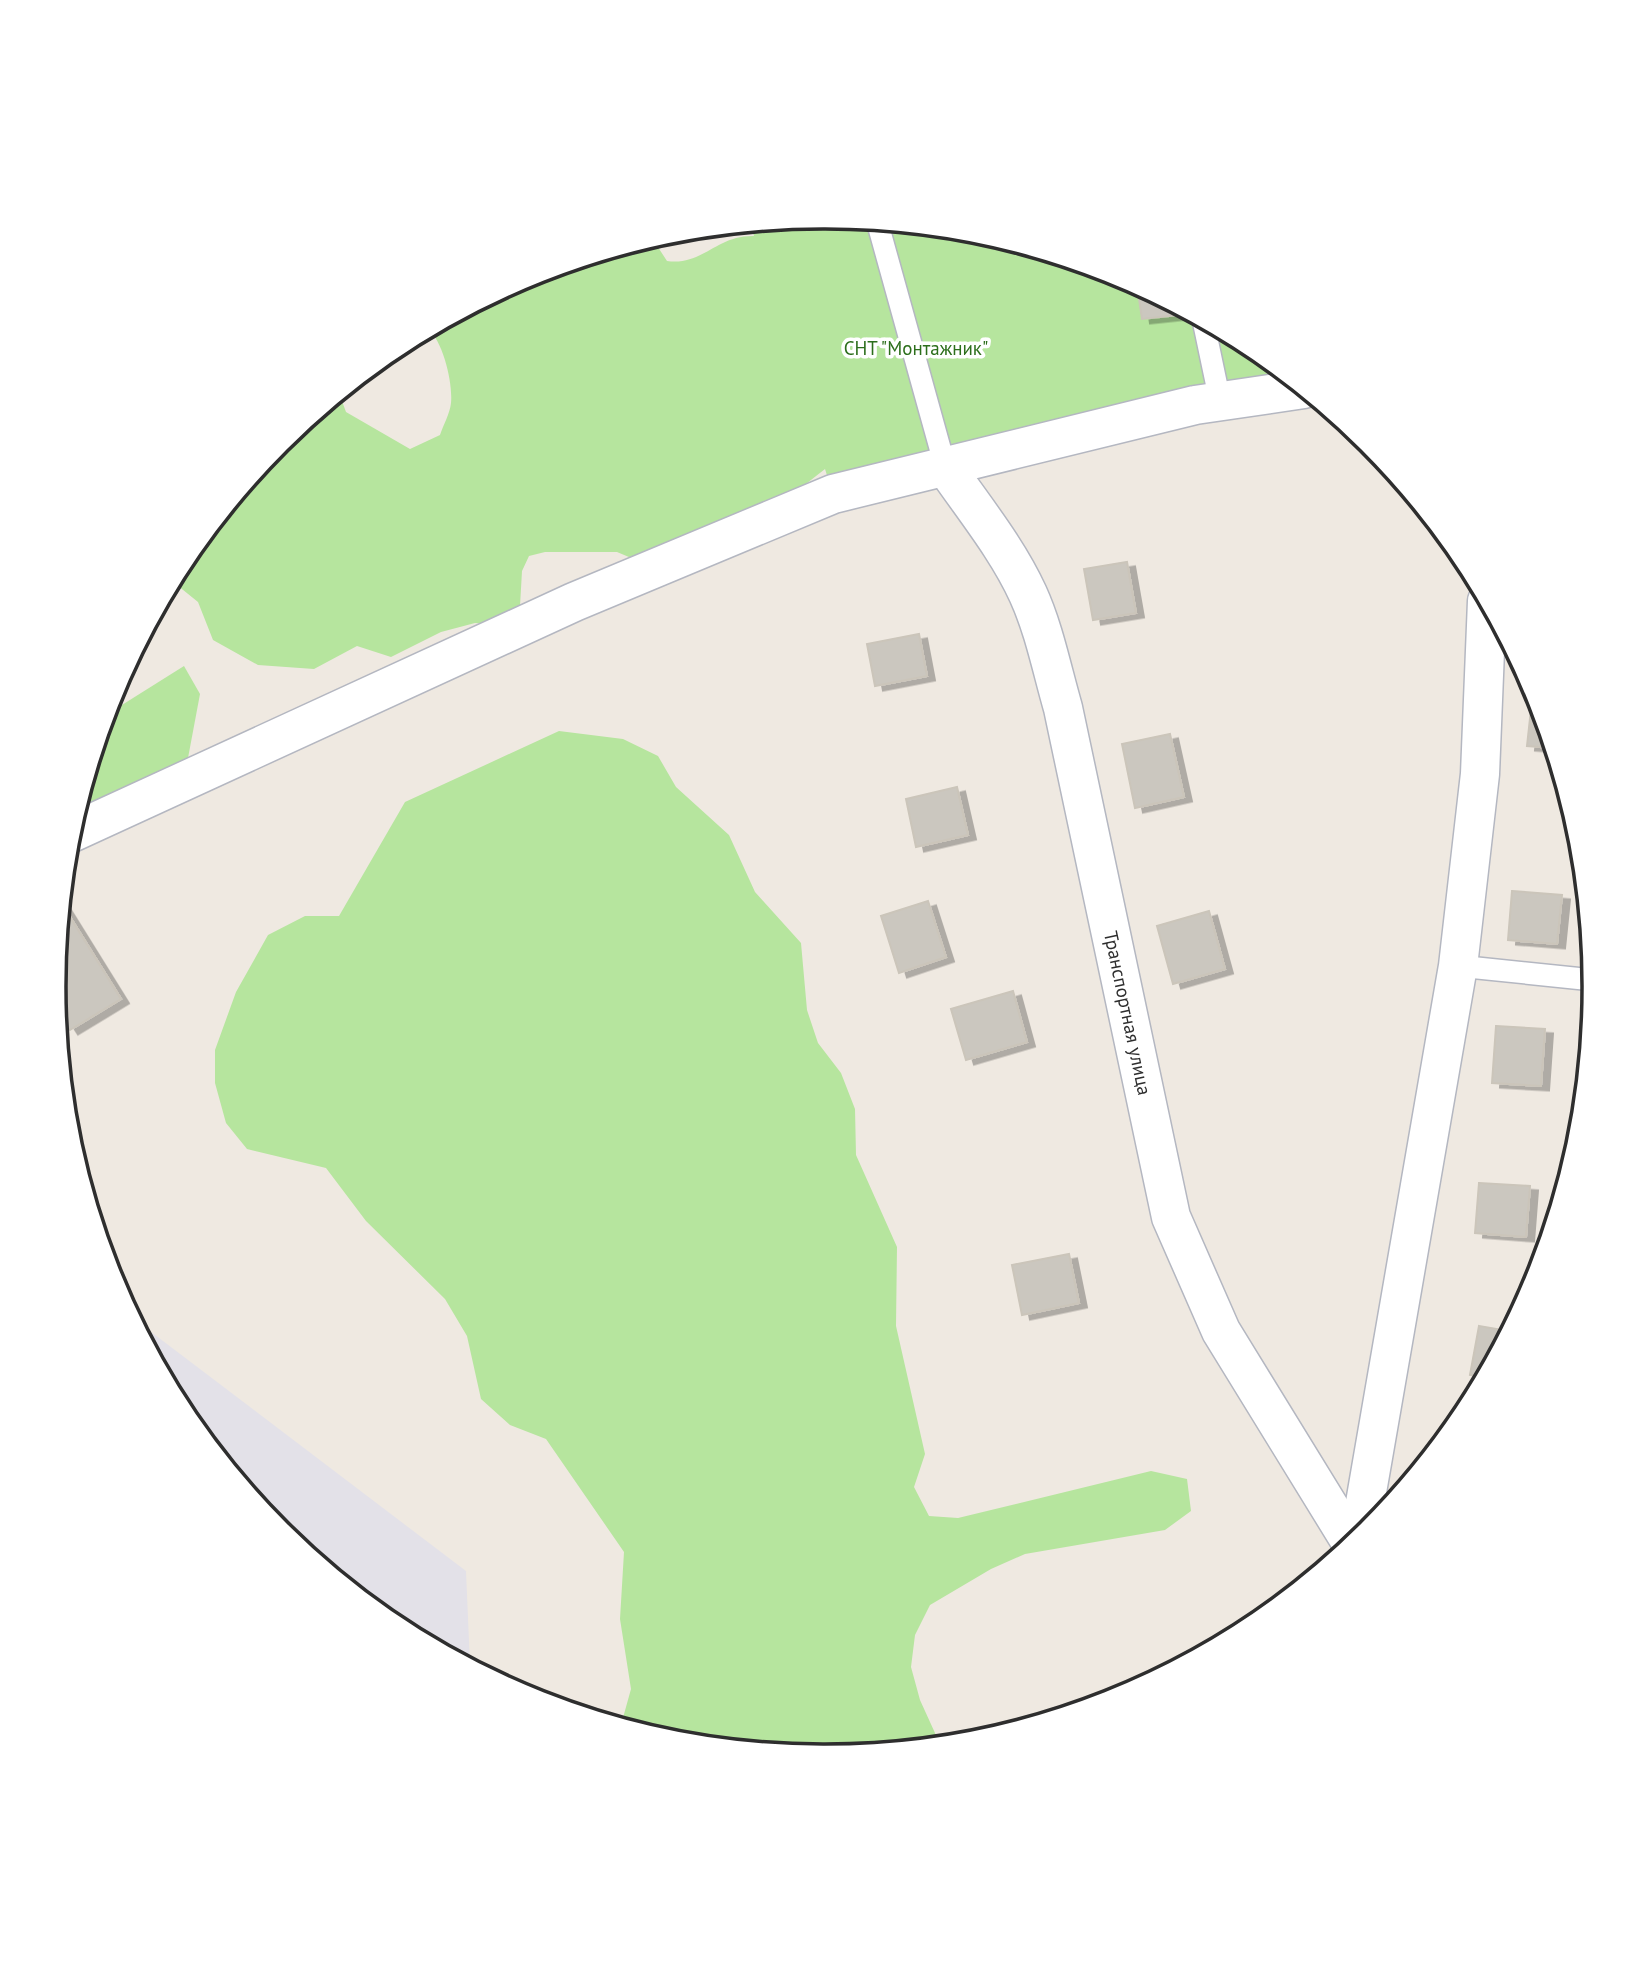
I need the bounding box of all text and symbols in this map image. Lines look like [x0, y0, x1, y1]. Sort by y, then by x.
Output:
park label: СНТ "Монтажник" [844, 336, 988, 360]
street label: Транспортная улица [1099, 929, 1157, 1097]

